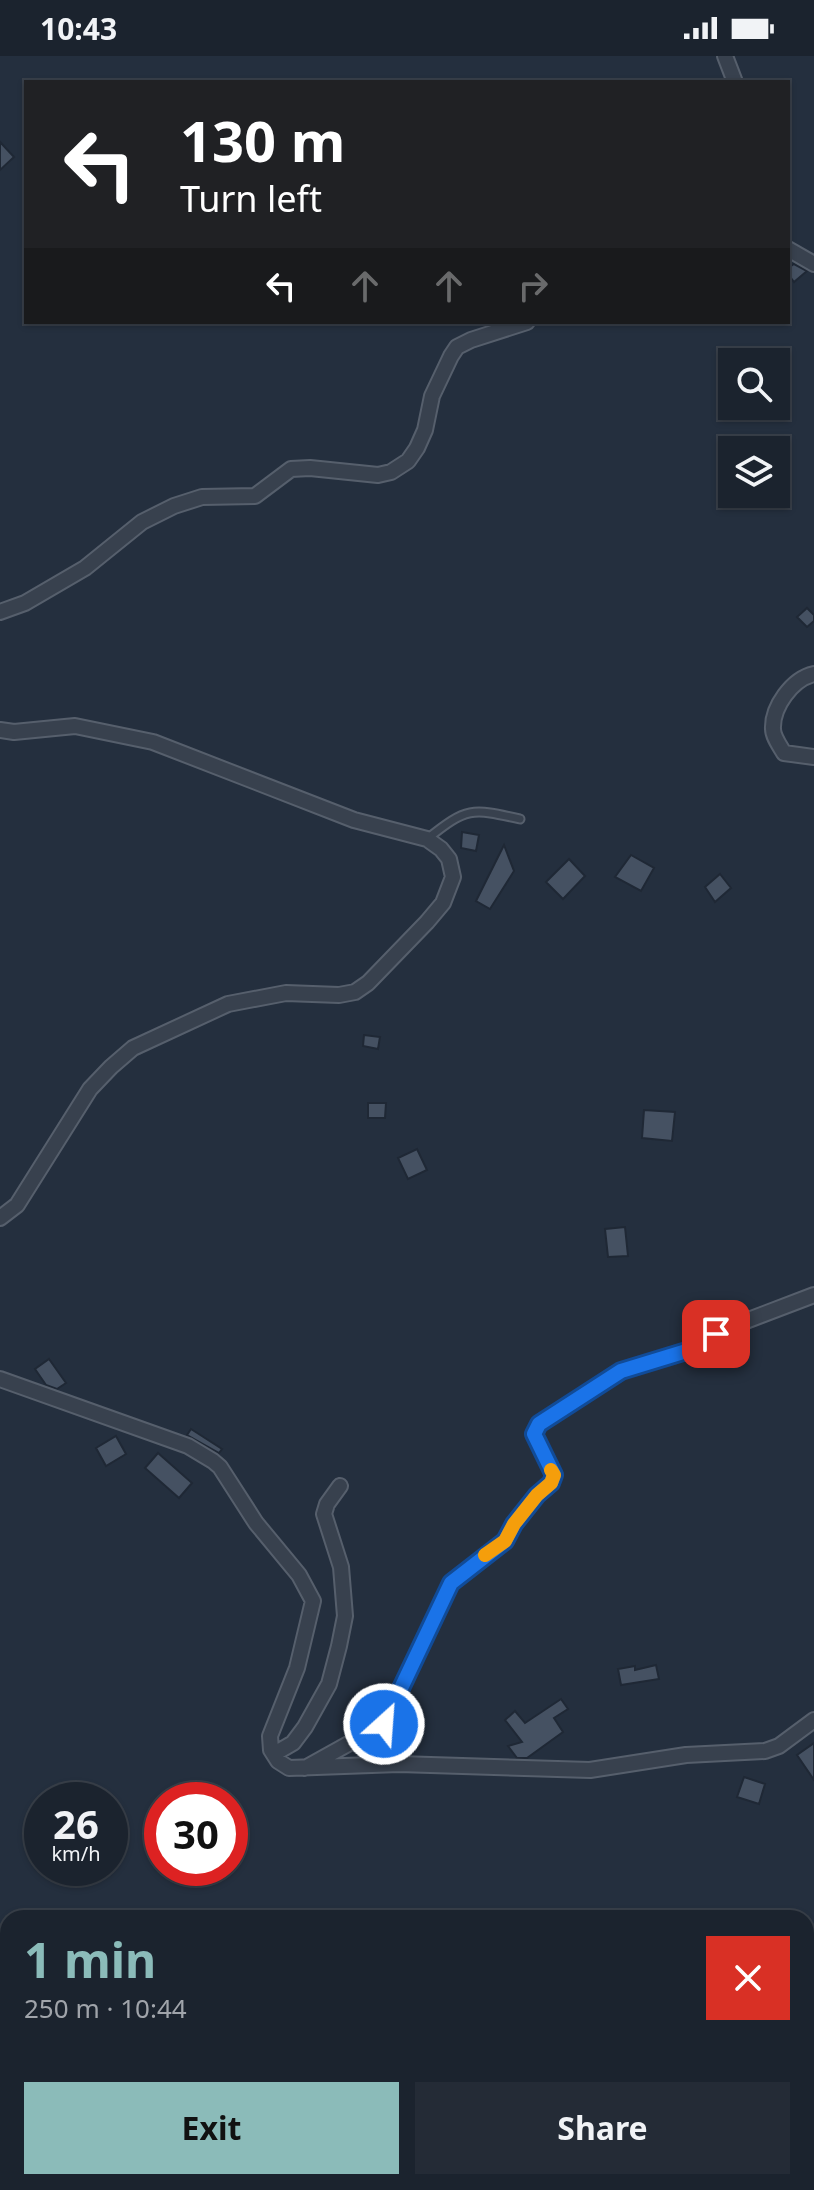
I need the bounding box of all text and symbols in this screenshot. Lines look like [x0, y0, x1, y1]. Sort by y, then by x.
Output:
text: 10:43 [40, 8, 117, 49]
text: 130 m [180, 102, 345, 178]
icon: left [48, 112, 152, 216]
text: Turn left [180, 174, 322, 223]
icon: left [259, 264, 303, 308]
icon: ahead [343, 264, 387, 308]
icon: ahead [427, 264, 471, 308]
icon: right [511, 264, 555, 308]
map controls [718, 348, 790, 508]
button: search [718, 348, 790, 420]
button: layers [718, 436, 790, 508]
pin [682, 1300, 750, 1368]
icon: arrive [694, 1312, 738, 1356]
position arrow [342, 1682, 426, 1766]
speed limit sign: 30 [144, 1782, 248, 1886]
text: 26 [53, 1796, 99, 1851]
text: km/h [51, 1840, 101, 1867]
text: 1 min [24, 1927, 156, 1992]
button: close [706, 1936, 790, 2020]
text: 250 m · 10:44 [24, 1990, 187, 2026]
button: Exit [24, 2082, 399, 2174]
button: Share [415, 2082, 790, 2174]

